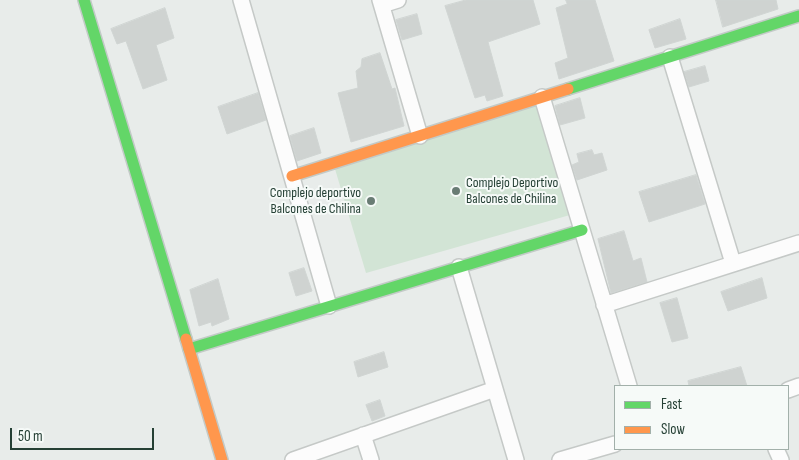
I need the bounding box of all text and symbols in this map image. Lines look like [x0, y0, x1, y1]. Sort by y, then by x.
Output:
place label: Complejo Deportivo Balcones de Chilina [466, 175, 558, 208]
place label: Complejo deportivo Balcones de Chilina [270, 185, 361, 218]
marker: Complejo Deportivo Balcones de Chilina [450, 185, 462, 197]
marker: Complejo deportivo Balcones de Chilina [365, 195, 377, 207]
legend [614, 385, 789, 450]
text: Fast [661, 395, 682, 414]
scale bar [12, 418, 156, 450]
text: Slow [661, 420, 685, 439]
text: 50 m [18, 427, 43, 446]

